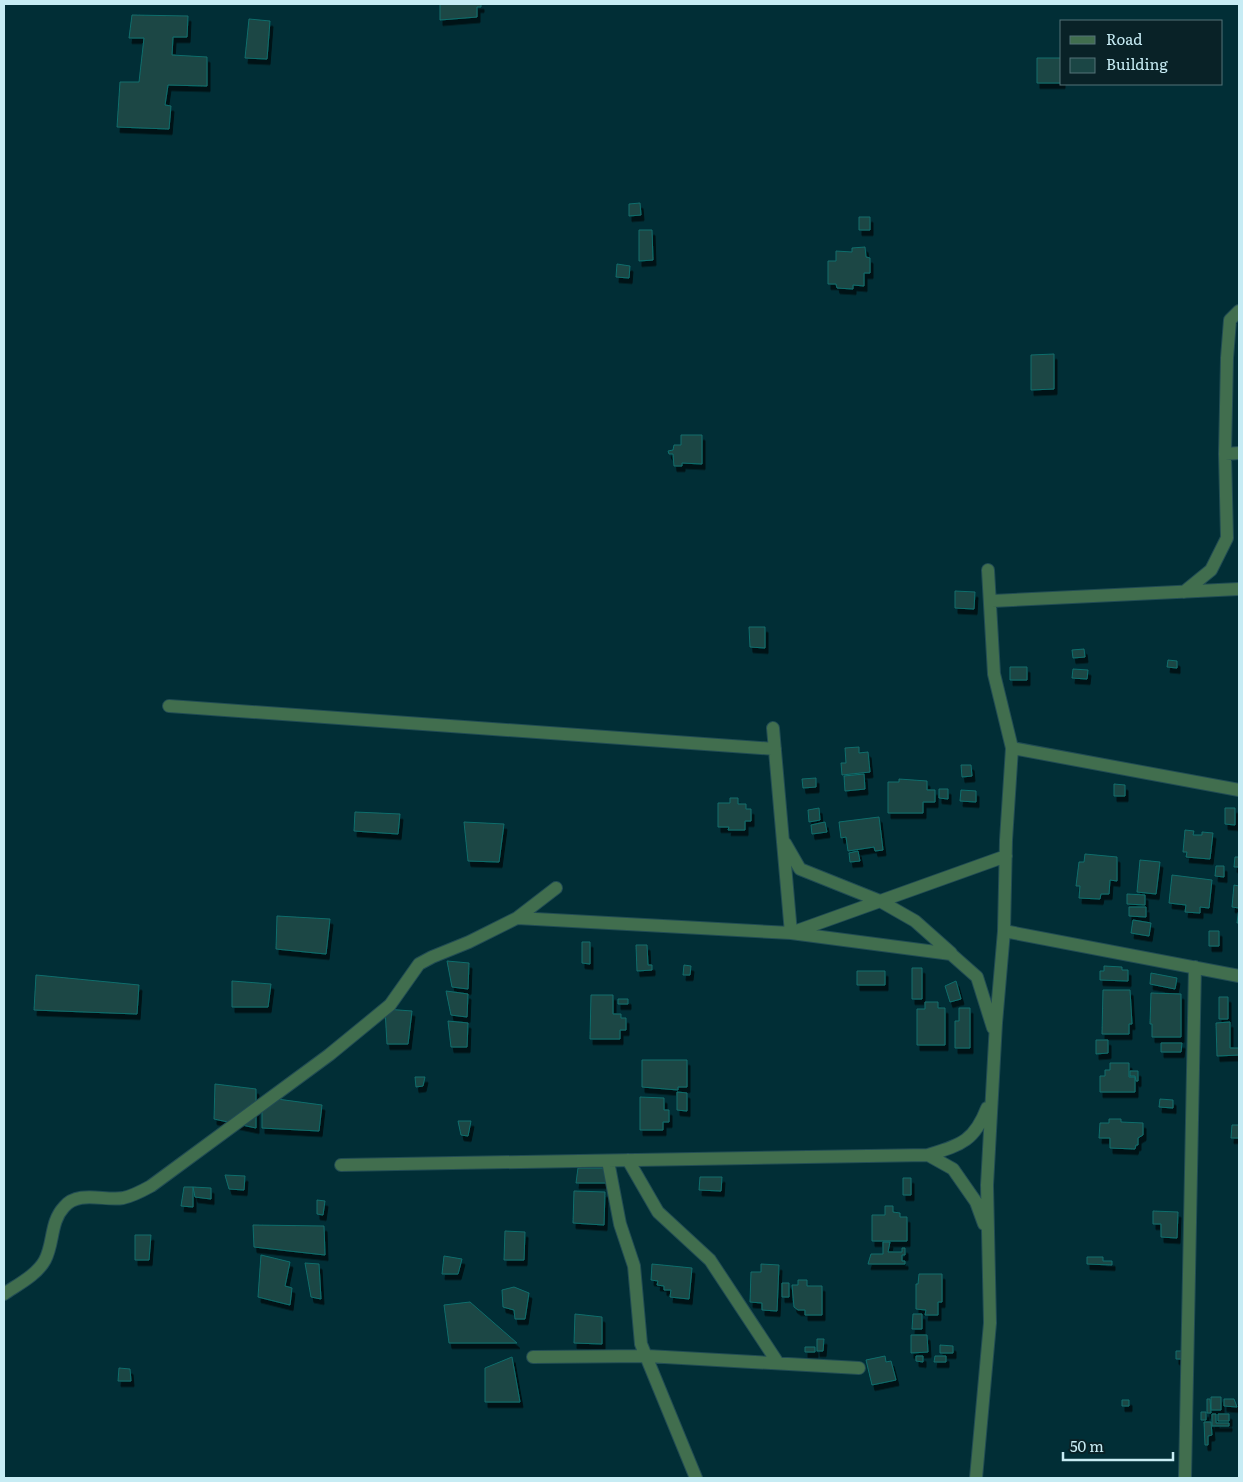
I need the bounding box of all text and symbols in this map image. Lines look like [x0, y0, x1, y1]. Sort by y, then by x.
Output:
legend [1060, 20, 1223, 85]
text: Road [1106, 27, 1142, 50]
text: Building [1106, 52, 1168, 75]
scale bar [1063, 1430, 1173, 1462]
text: 50 m [1070, 1434, 1104, 1457]

